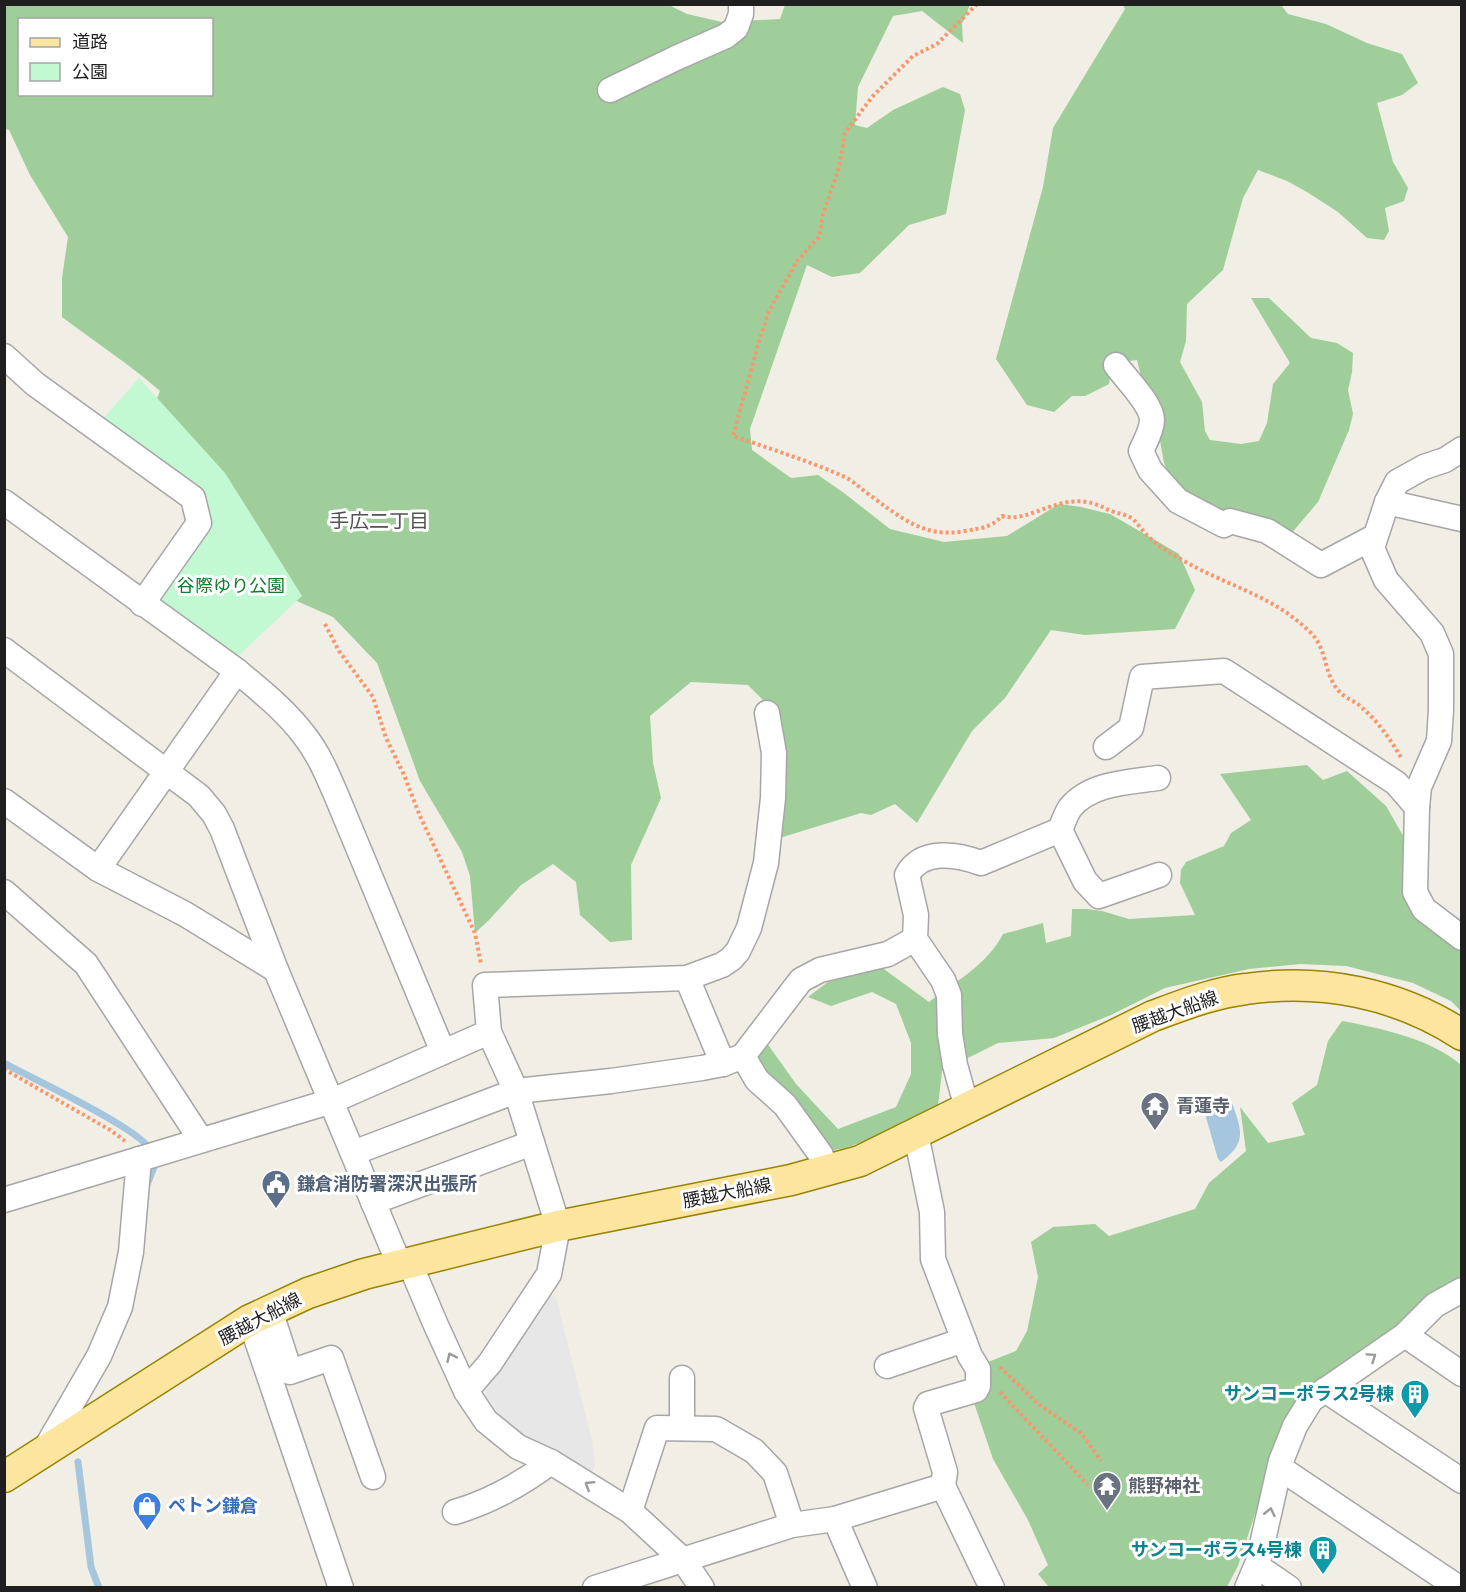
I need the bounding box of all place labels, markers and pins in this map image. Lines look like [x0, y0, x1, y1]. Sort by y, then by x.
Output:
temple icon: 青蓮寺 [1139, 1090, 1171, 1132]
place label: 青蓮寺 [1176, 1095, 1230, 1117]
public building icon: 鎌倉消防署深沢出張所 [260, 1168, 292, 1210]
place label: 鎌倉消防署深沢出張所 [297, 1173, 477, 1195]
building icon: サンコーポラス2号棟 [1399, 1378, 1431, 1420]
place label: サンコーポラス2号棟 [1224, 1383, 1394, 1405]
temple icon: 熊野神社 [1091, 1470, 1123, 1512]
place label: 熊野神社 [1128, 1475, 1200, 1497]
shop icon: ペトン鎌倉 [131, 1490, 163, 1532]
place label: ペトン鎌倉 [168, 1495, 258, 1517]
building icon: サンコーポラス4号棟 [1307, 1534, 1339, 1576]
place label: サンコーポラス4号棟 [1131, 1539, 1302, 1561]

